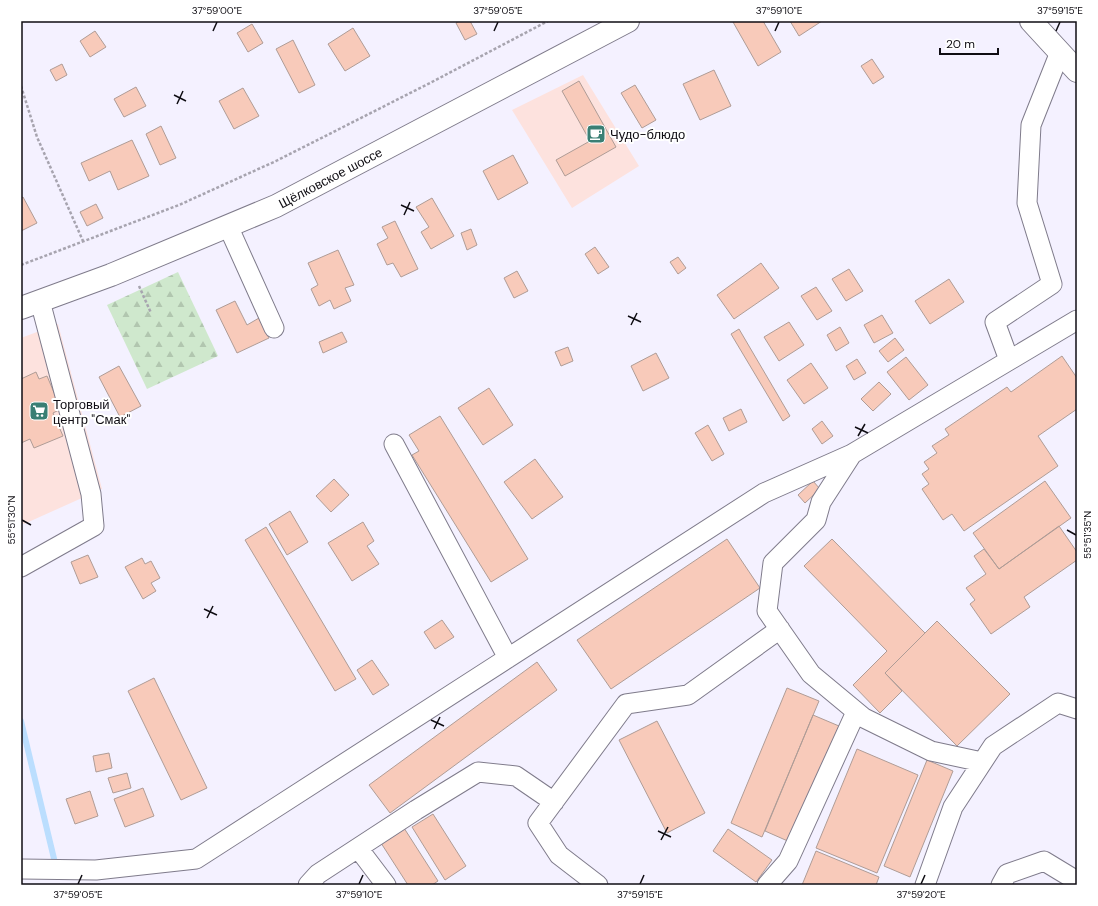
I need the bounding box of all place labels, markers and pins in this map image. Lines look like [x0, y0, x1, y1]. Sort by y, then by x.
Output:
cafe icon: Чудо-блюдо [585, 123, 607, 145]
place label: Чудо-блюдо [610, 126, 685, 143]
place label: Торговый центр "Смак" [53, 396, 130, 428]
supermarket icon: Торговый центр "Смак" [28, 400, 50, 422]

